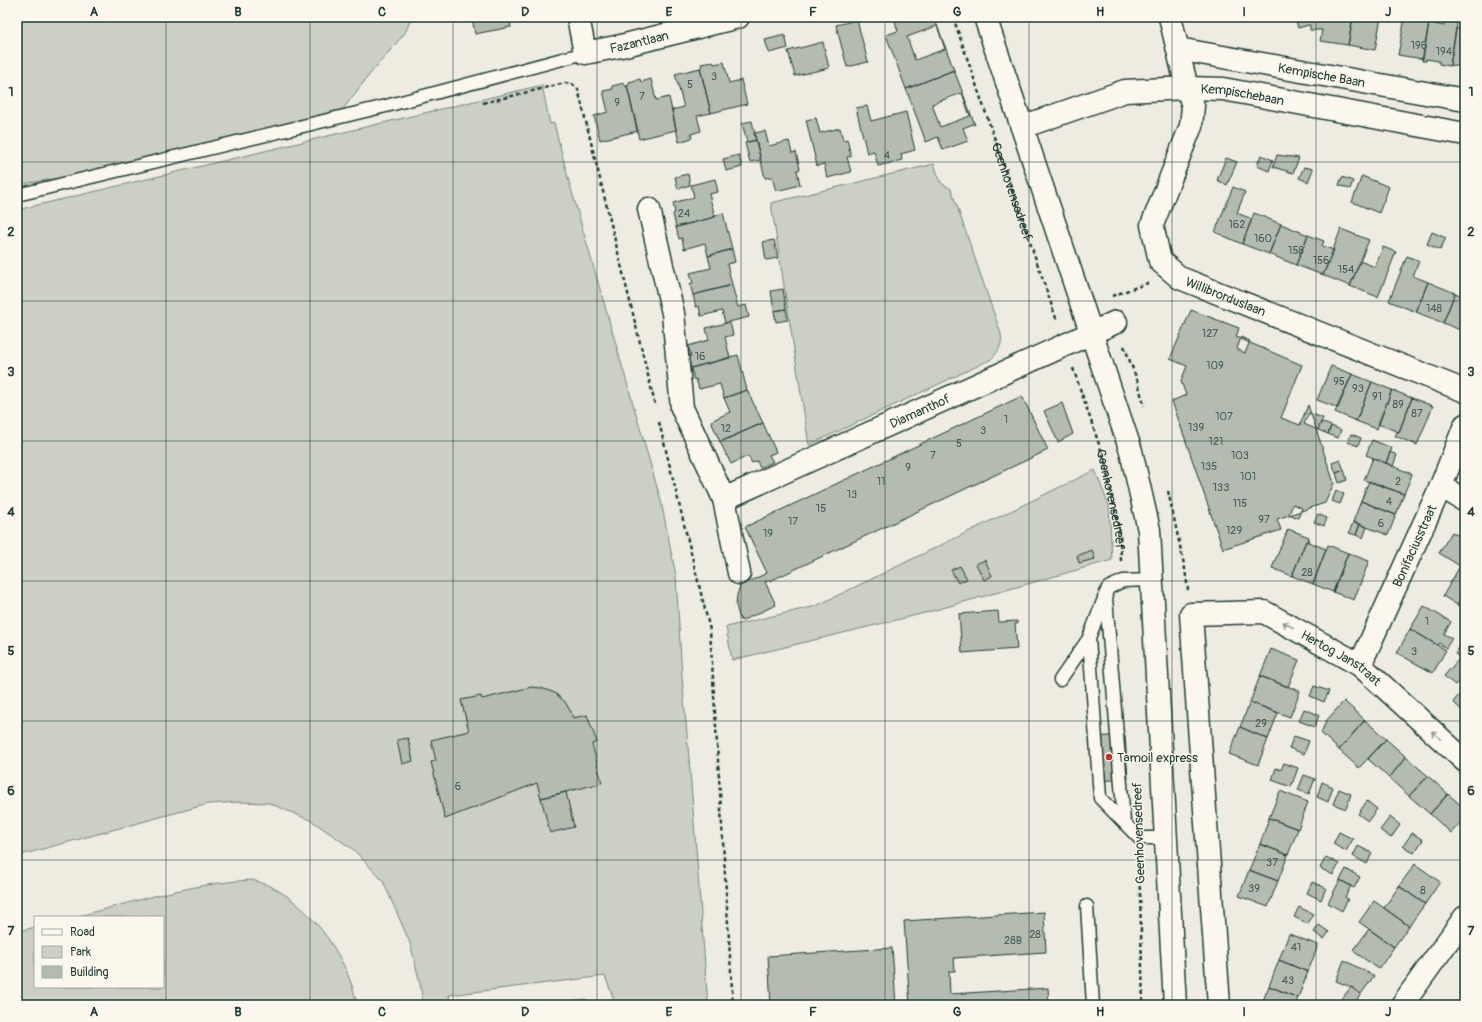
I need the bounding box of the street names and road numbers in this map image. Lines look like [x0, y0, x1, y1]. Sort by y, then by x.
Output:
street label: Fazantlaan [608, 27, 670, 57]
street label: Kempische Baan [1277, 60, 1366, 91]
street label: Kempischebaan [1200, 81, 1285, 109]
street label: Geenhovensedreef [988, 141, 1036, 243]
street label: Willibrorduslaan [1183, 274, 1268, 320]
street label: Diamanthof [887, 391, 953, 432]
street label: Geenhovensedreef [1092, 447, 1128, 550]
street label: Bonifaciusstraat [1389, 502, 1441, 590]
street label: Hertog Janstraat [1298, 627, 1385, 690]
street label: Geenhovensedreef [1129, 781, 1149, 884]

